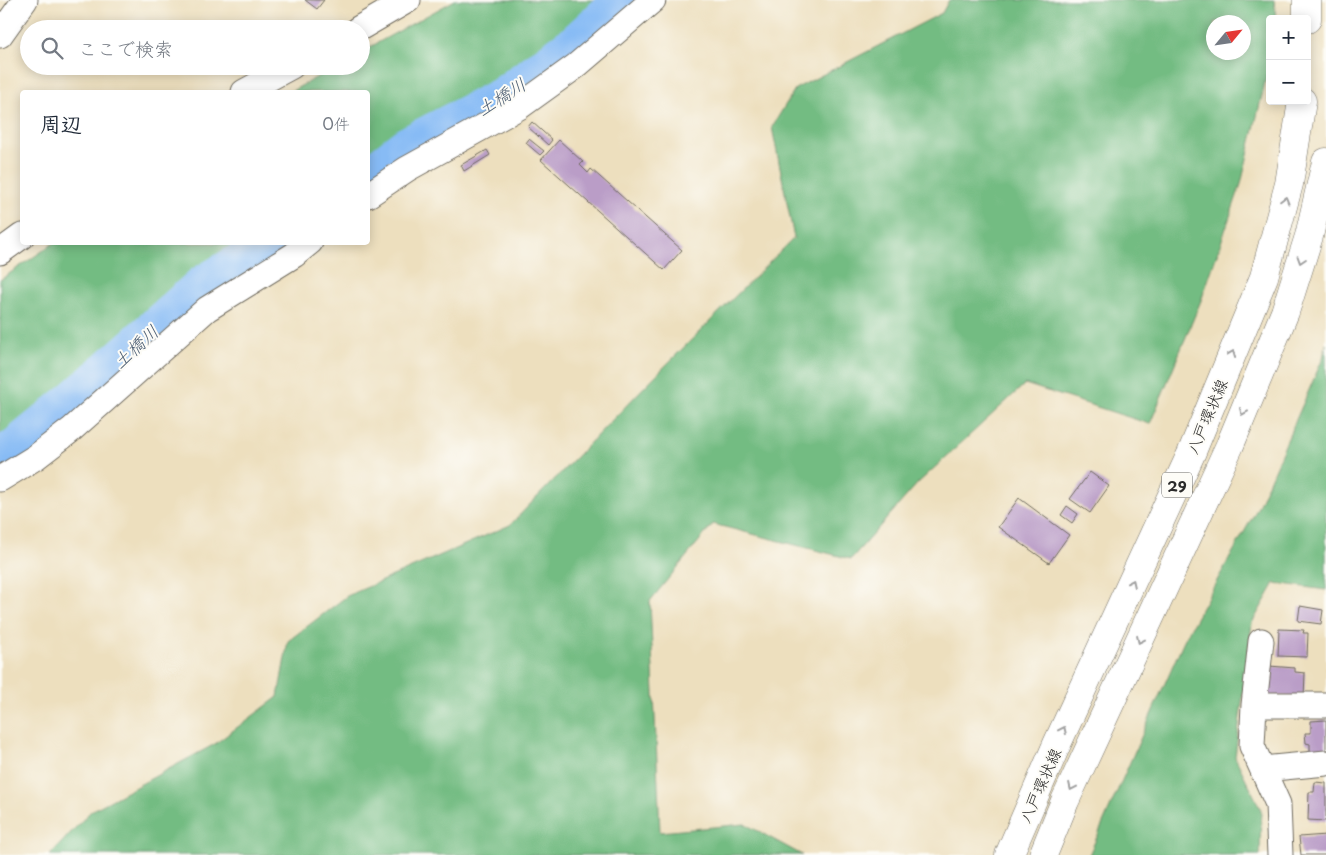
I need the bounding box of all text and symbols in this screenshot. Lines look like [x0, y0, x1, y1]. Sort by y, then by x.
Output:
north arrow [1206, 15, 1251, 60]
map controls [1266, 15, 1311, 105]
button: + [1266, 15, 1311, 60]
search box [20, 20, 370, 75]
icon: search [38, 34, 66, 62]
text: ここで検索 [78, 34, 173, 62]
button: − [1266, 60, 1311, 105]
water label: 土橋川 [471, 70, 531, 122]
text: 周辺 [40, 107, 82, 139]
text: 0件 [322, 111, 350, 135]
one-way arrow [1279, 196, 1290, 205]
one-way arrow [1297, 256, 1307, 264]
water label: 土橋川 [106, 318, 164, 374]
one-way arrow [1226, 350, 1237, 359]
street label: 八戸環状線 [1179, 374, 1233, 458]
one-way arrow [1239, 407, 1250, 416]
road number: 29 [1162, 472, 1192, 498]
one-way arrow [1125, 579, 1136, 588]
one-way arrow [1136, 634, 1146, 643]
one-way arrow [1057, 726, 1068, 735]
street label: 八戸環状線 [1012, 744, 1066, 826]
one-way arrow [1067, 782, 1078, 791]

